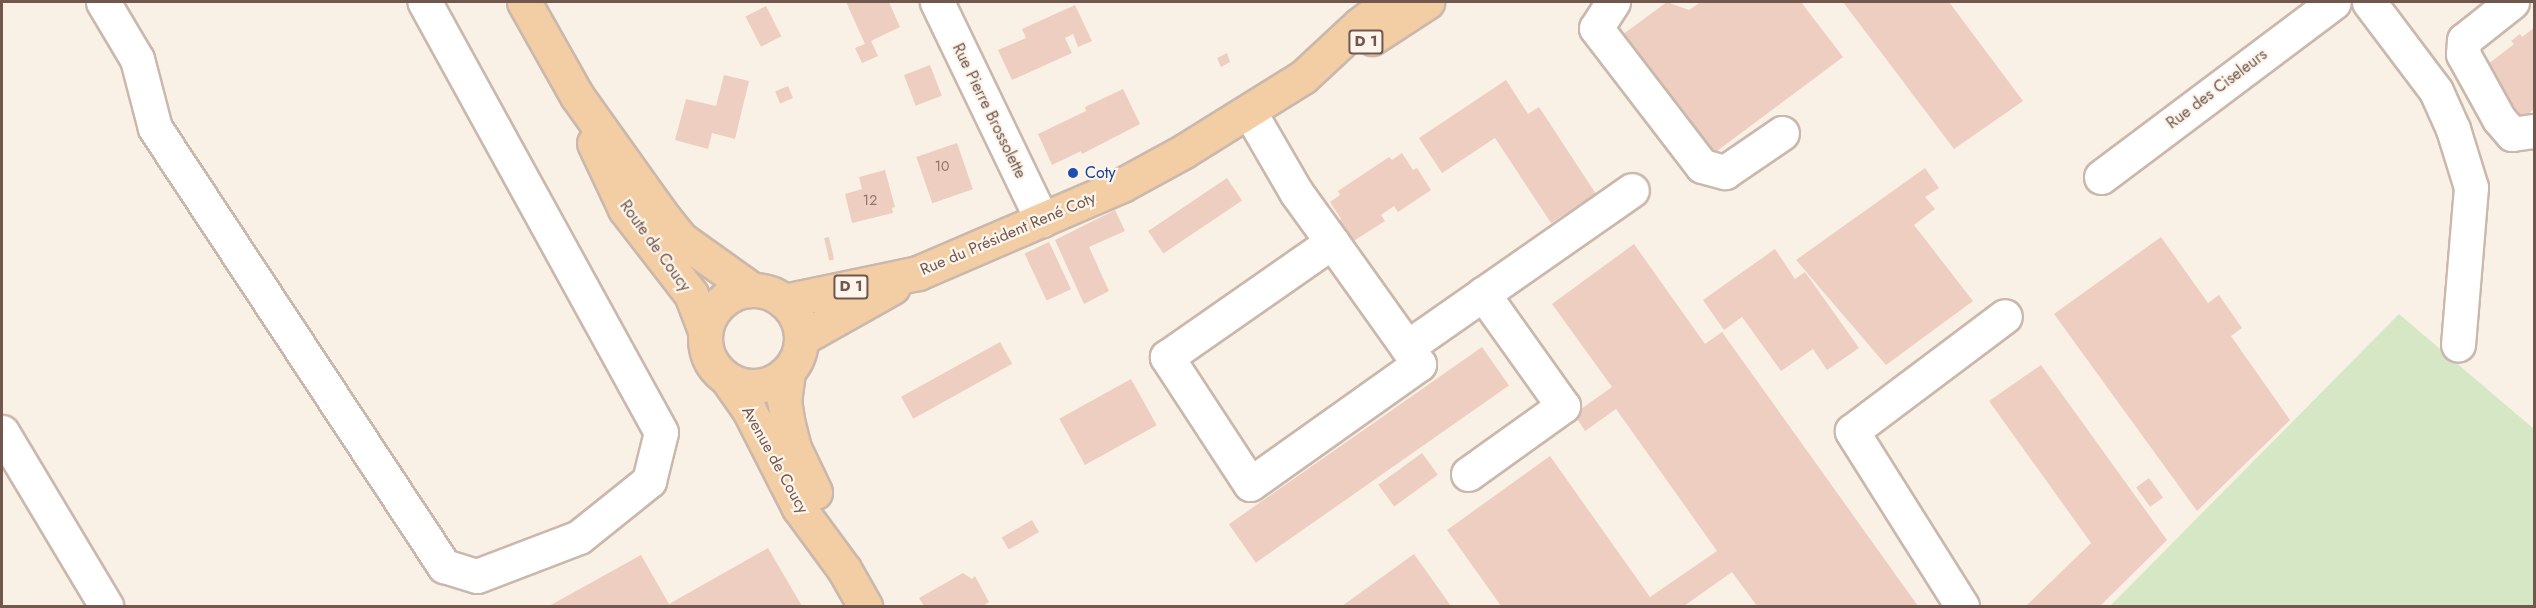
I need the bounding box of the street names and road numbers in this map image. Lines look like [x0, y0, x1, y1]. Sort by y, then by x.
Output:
road number: D 1 [1348, 30, 1384, 54]
street label: Rue Pierre Brossolette [948, 40, 1030, 182]
street label: Rue des Ciseleurs [2163, 45, 2271, 133]
street label: Rue du Président René Coty [917, 188, 1099, 280]
street label: Route de Coucy [616, 197, 694, 295]
road number: D 1 [833, 275, 869, 299]
street label: Avenue de Coucy [738, 403, 812, 517]

